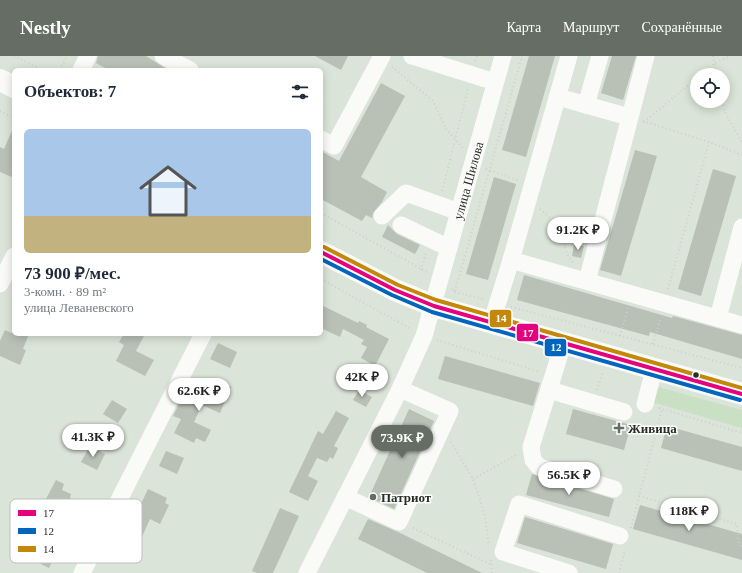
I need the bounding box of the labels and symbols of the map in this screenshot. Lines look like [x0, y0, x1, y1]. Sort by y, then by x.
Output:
street label: улица Шилова [450, 140, 486, 221]
pin: 91.2K ₽ [541, 217, 615, 251]
line badge: 14 [489, 309, 512, 328]
text: 14 [496, 312, 507, 324]
line badge: 17 [516, 323, 539, 342]
text: 17 [523, 327, 534, 339]
line badge: 12 [544, 338, 567, 357]
text: 12 [551, 341, 562, 353]
pin: 42K ₽ [334, 364, 390, 398]
unlabelled marker [691, 370, 701, 380]
pin: 62.6K ₽ [162, 378, 236, 412]
place label: Живица [628, 421, 677, 436]
marker: Живица [613, 422, 625, 434]
pin: 41.3K ₽ [56, 424, 130, 458]
pin: 73.9K ₽ [365, 425, 439, 459]
pin: 56.5K ₽ [532, 462, 606, 496]
place label: Патриот [381, 490, 432, 505]
marker: Патриот [368, 492, 378, 502]
pin: 118K ₽ [656, 498, 722, 532]
legend [10, 499, 142, 563]
text: 17 [43, 507, 55, 519]
text: 12 [43, 525, 54, 537]
text: 14 [43, 543, 55, 555]

